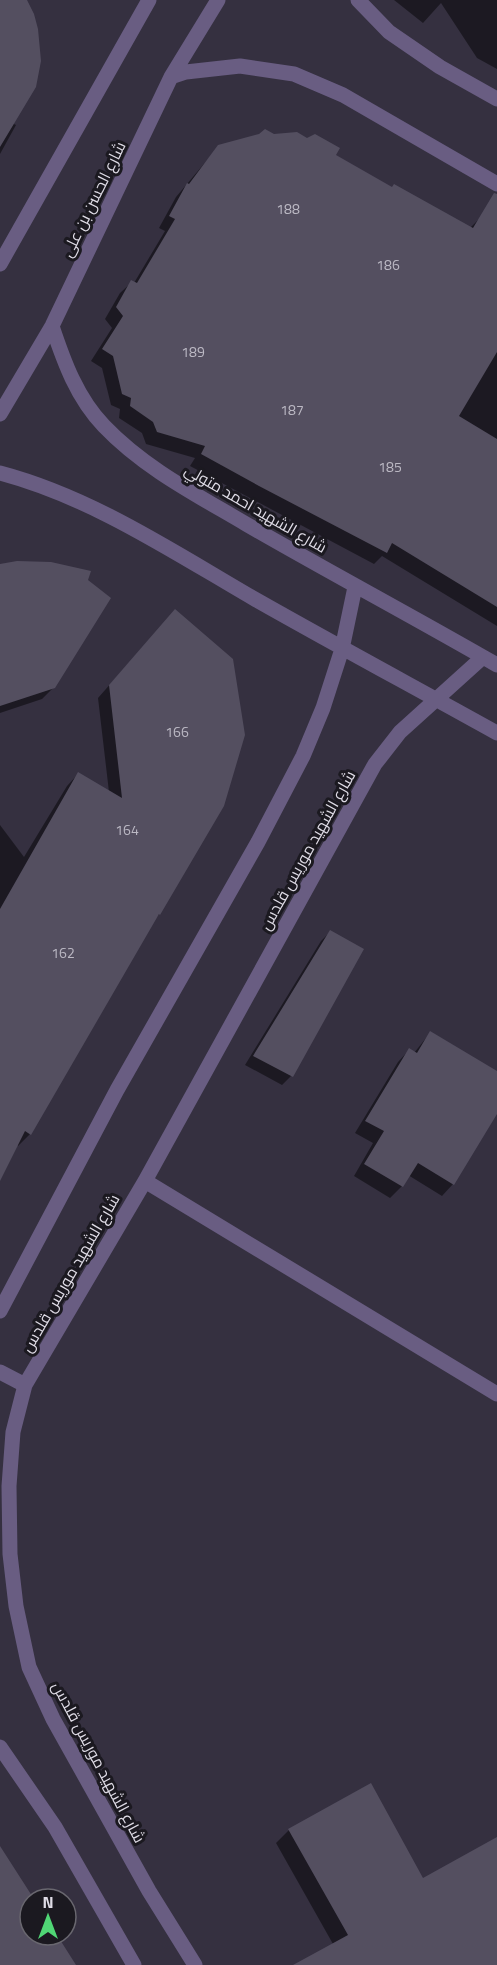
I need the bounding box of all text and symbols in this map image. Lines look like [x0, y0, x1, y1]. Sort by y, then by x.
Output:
street label: شارع الحسن بن على [55, 137, 131, 261]
house number: 188 [276, 198, 300, 219]
house number: 186 [376, 254, 400, 275]
house number: 189 [181, 341, 205, 362]
house number: 187 [280, 399, 304, 420]
house number: 185 [378, 456, 402, 477]
street label: شارع الشهيد احمد متولي [179, 457, 332, 560]
house number: 166 [165, 721, 189, 742]
street label: شارع الشهيد موريس قلدس [253, 766, 361, 934]
house number: 164 [115, 819, 139, 840]
house number: 162 [51, 942, 75, 963]
street label: شارع الشهيد موريس قلدس [15, 1189, 125, 1357]
street label: شارع الشهيد موريس قلدس [46, 1677, 152, 1847]
north arrow [18, 1887, 78, 1947]
text: N [42, 1890, 54, 1914]

